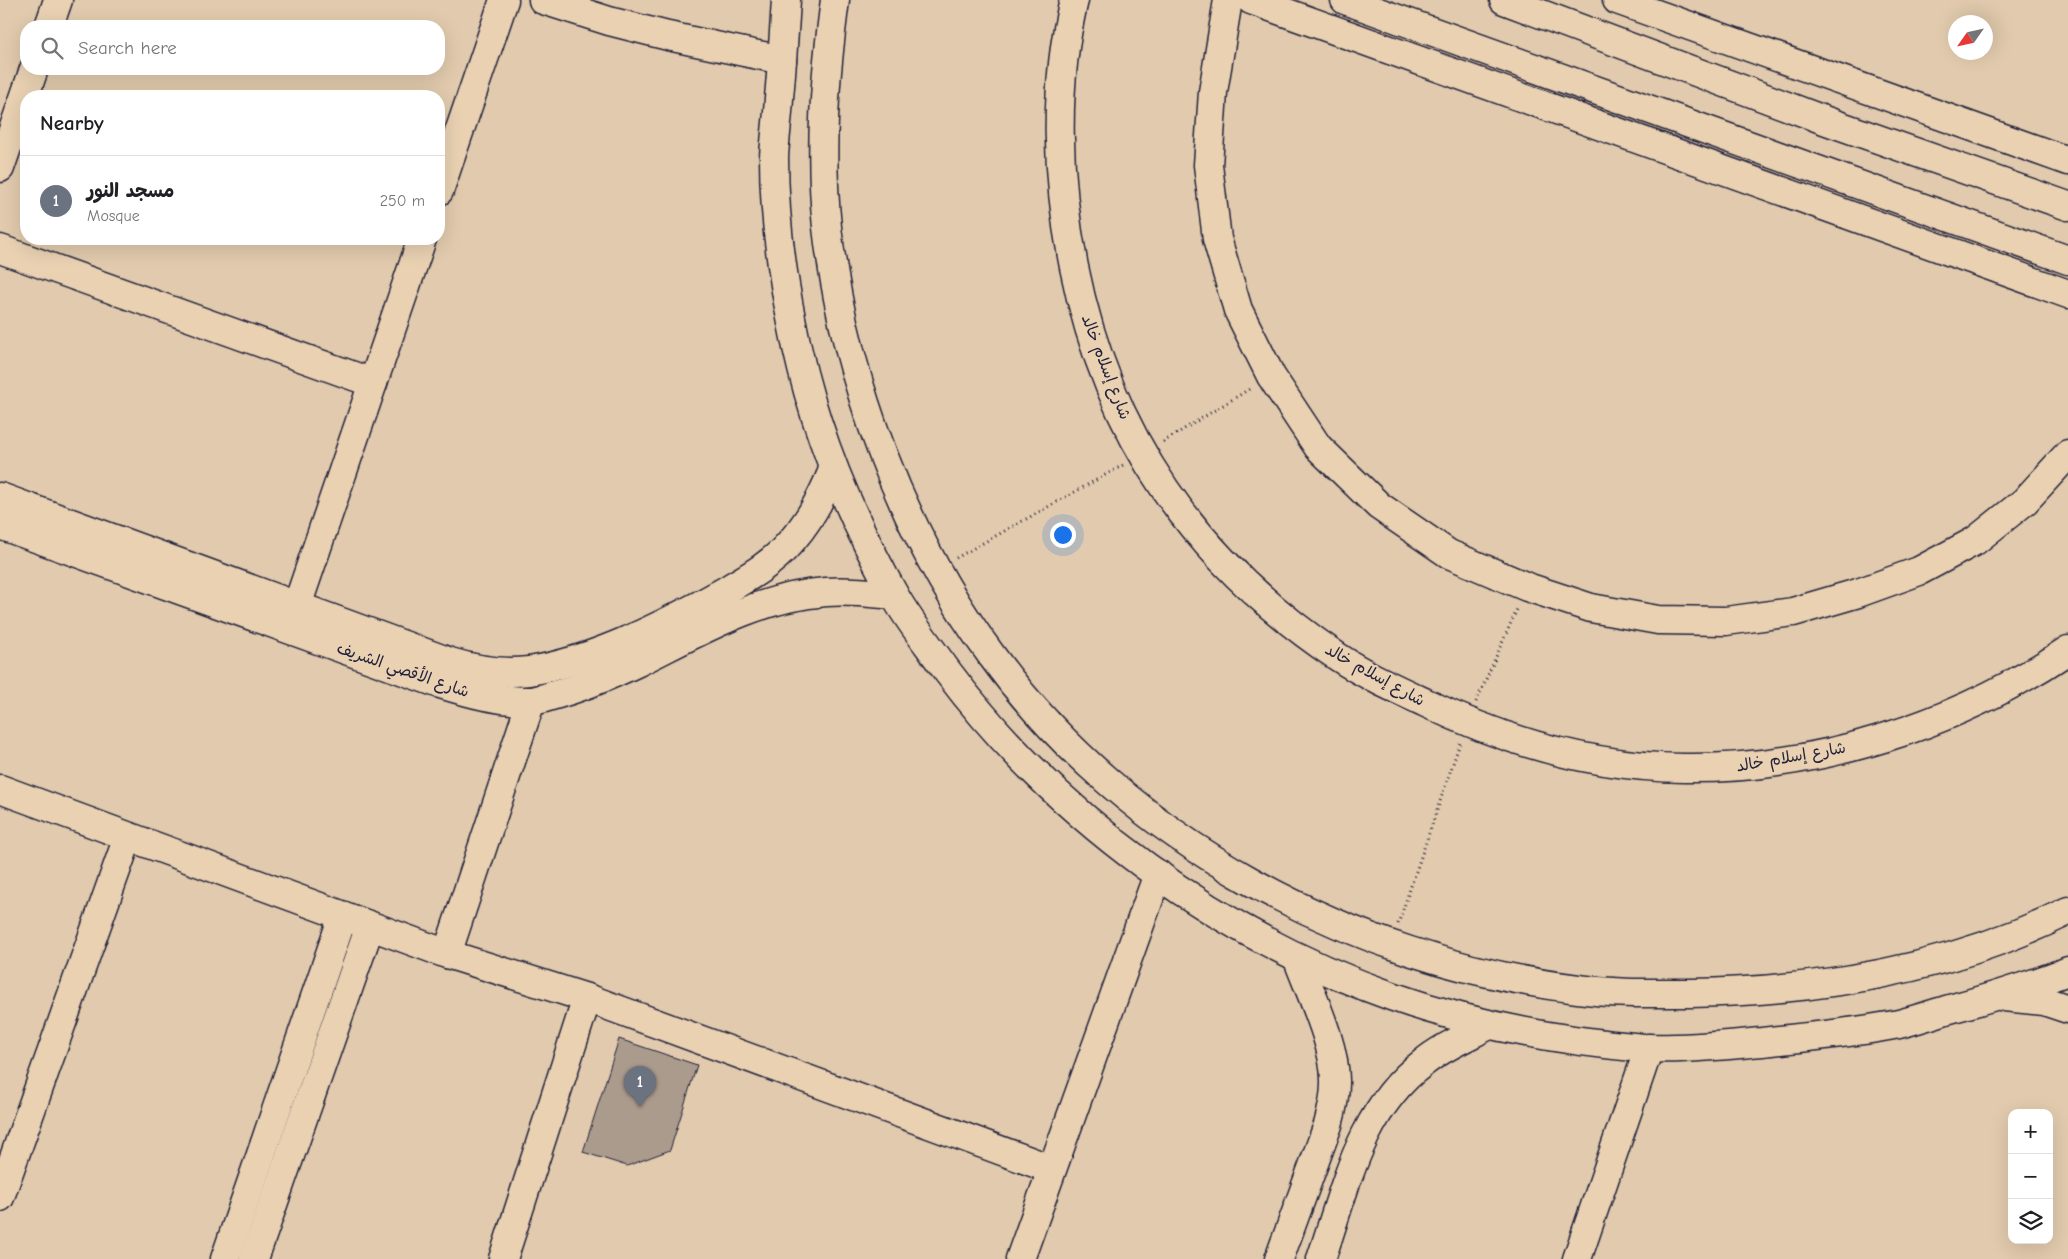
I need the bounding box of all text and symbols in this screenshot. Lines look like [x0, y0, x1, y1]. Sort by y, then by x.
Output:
north arrow [1948, 15, 1993, 60]
search box [20, 20, 445, 75]
icon: search [38, 34, 66, 62]
text: Search here [78, 37, 177, 59]
text: Nearby [40, 111, 104, 135]
text: مسجد النور [87, 180, 174, 202]
text: 1 [53, 192, 59, 210]
text: 250 m [380, 192, 425, 210]
text: Mosque [87, 207, 140, 225]
street label: شارع إسلام خالد [1075, 312, 1134, 423]
your location [1050, 522, 1076, 548]
street label: شارع الأقصي الشريف [333, 637, 472, 706]
street label: شارع إسلام خالد [1321, 640, 1428, 712]
street label: شارع إسلام خالد [1735, 738, 1848, 778]
pin: 1 [624, 1066, 656, 1107]
map controls [2008, 1109, 2053, 1244]
button: + [2008, 1109, 2053, 1154]
button: − [2008, 1154, 2053, 1199]
button: layers [2008, 1199, 2053, 1244]

